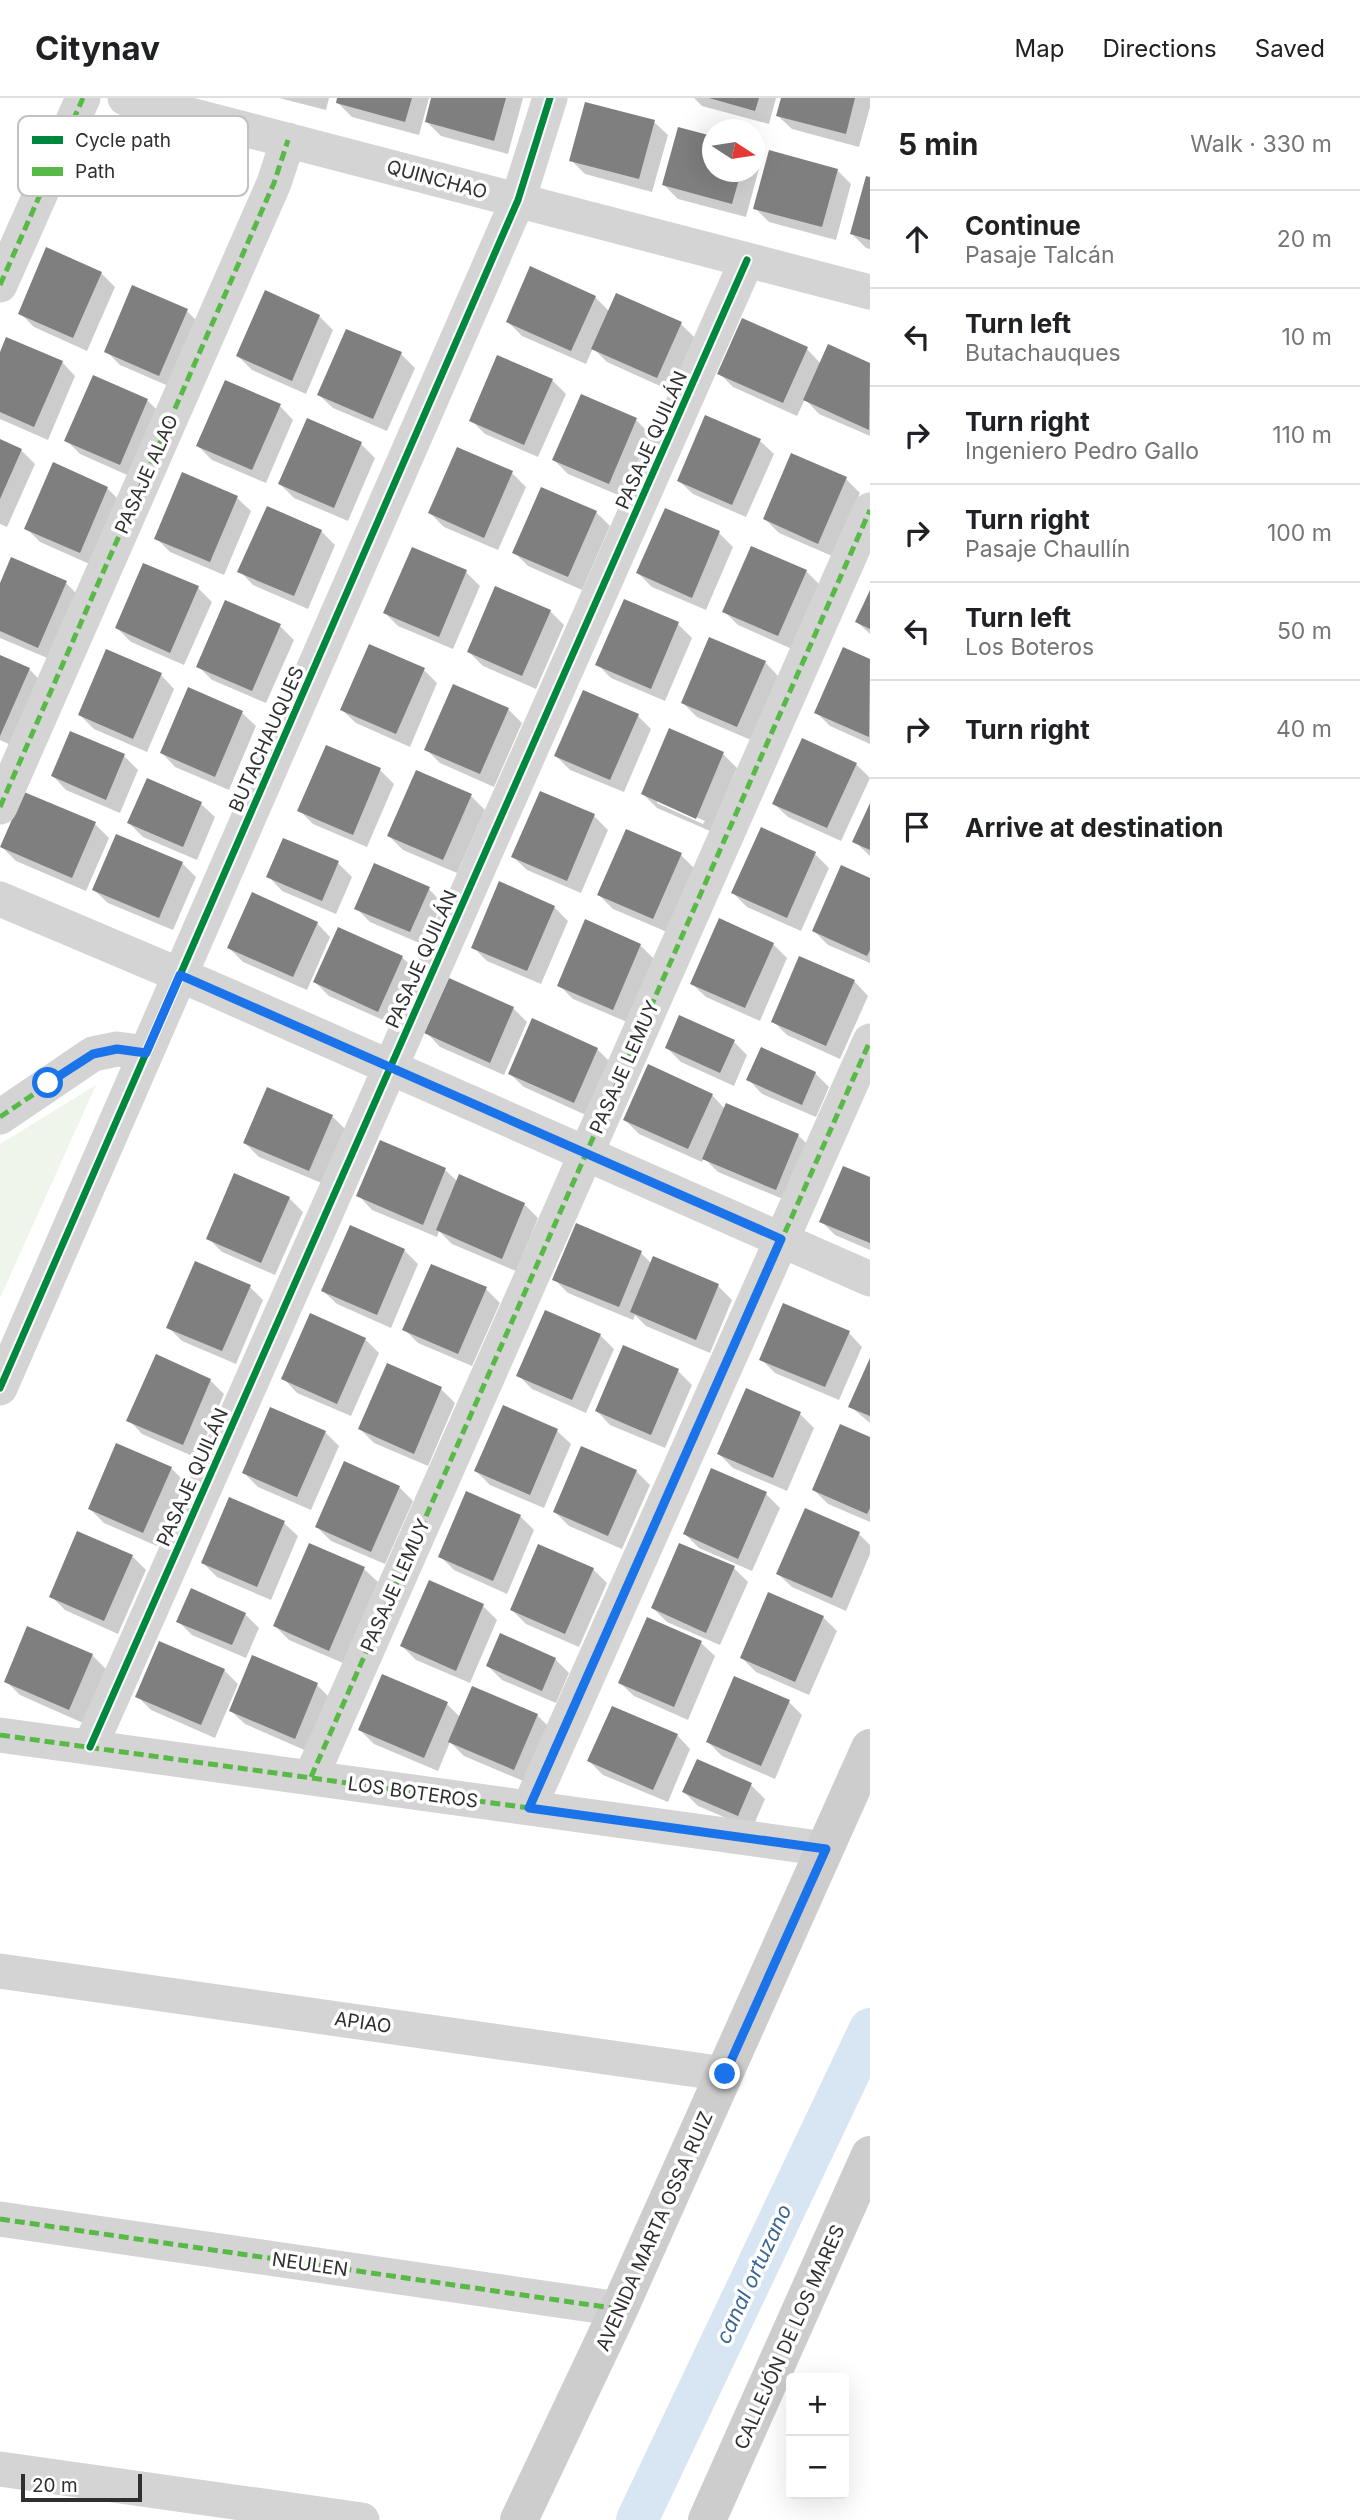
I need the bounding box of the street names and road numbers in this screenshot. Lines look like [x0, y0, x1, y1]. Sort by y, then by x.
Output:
street label: QUINCHAO [384, 155, 490, 204]
street label: PASAJE QUILÁN [610, 367, 692, 513]
street label: PASAJE ALAO [110, 411, 183, 537]
street label: BUTACHAUQUES [224, 663, 309, 816]
street label: PASAJE QUILÁN [380, 886, 462, 1032]
street label: PASAJE LEMUY [585, 997, 664, 1137]
street label: PASAJE QUILÁN [151, 1404, 233, 1550]
street label: PASAJE LEMUY [356, 1515, 435, 1655]
street label: LOS BOTEROS [346, 1772, 480, 1813]
street label: APIAO [333, 2007, 393, 2038]
street label: AVENIDA MARTA OSSA RUIZ [591, 2108, 718, 2354]
street label: CALLEJÓN DE LOS MARES [729, 2221, 849, 2453]
street label: NEULEN [271, 2248, 349, 2281]

